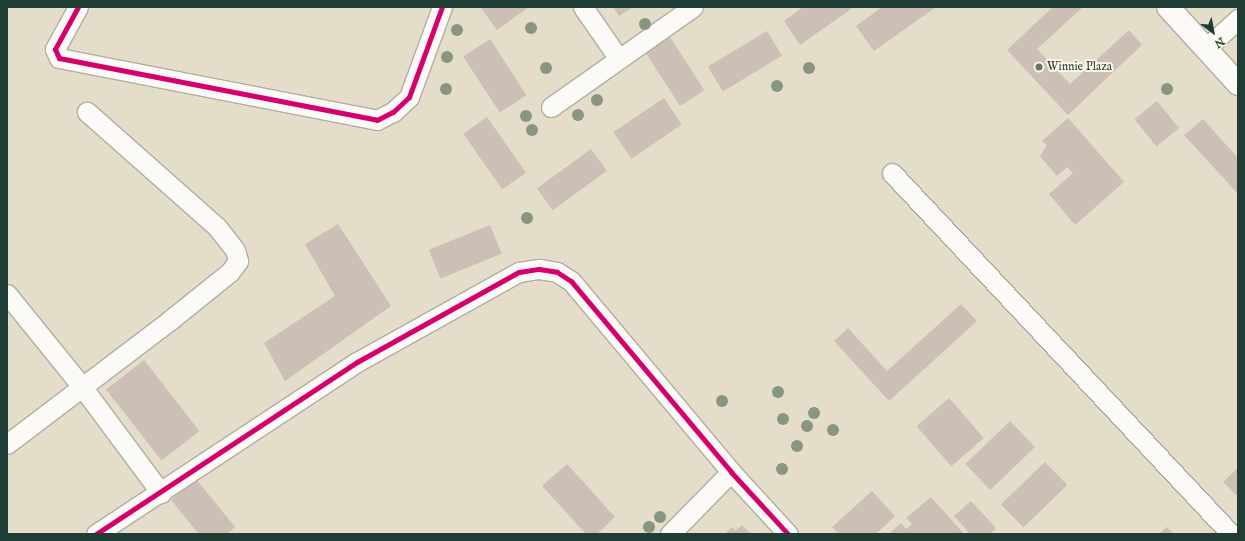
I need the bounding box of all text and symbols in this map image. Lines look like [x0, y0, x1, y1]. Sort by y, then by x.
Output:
north arrow [1193, 12, 1233, 52]
text: N [1212, 34, 1227, 51]
place label: Winnie Plaza [1047, 60, 1112, 74]
marker: Winnie Plaza [1034, 62, 1044, 72]

